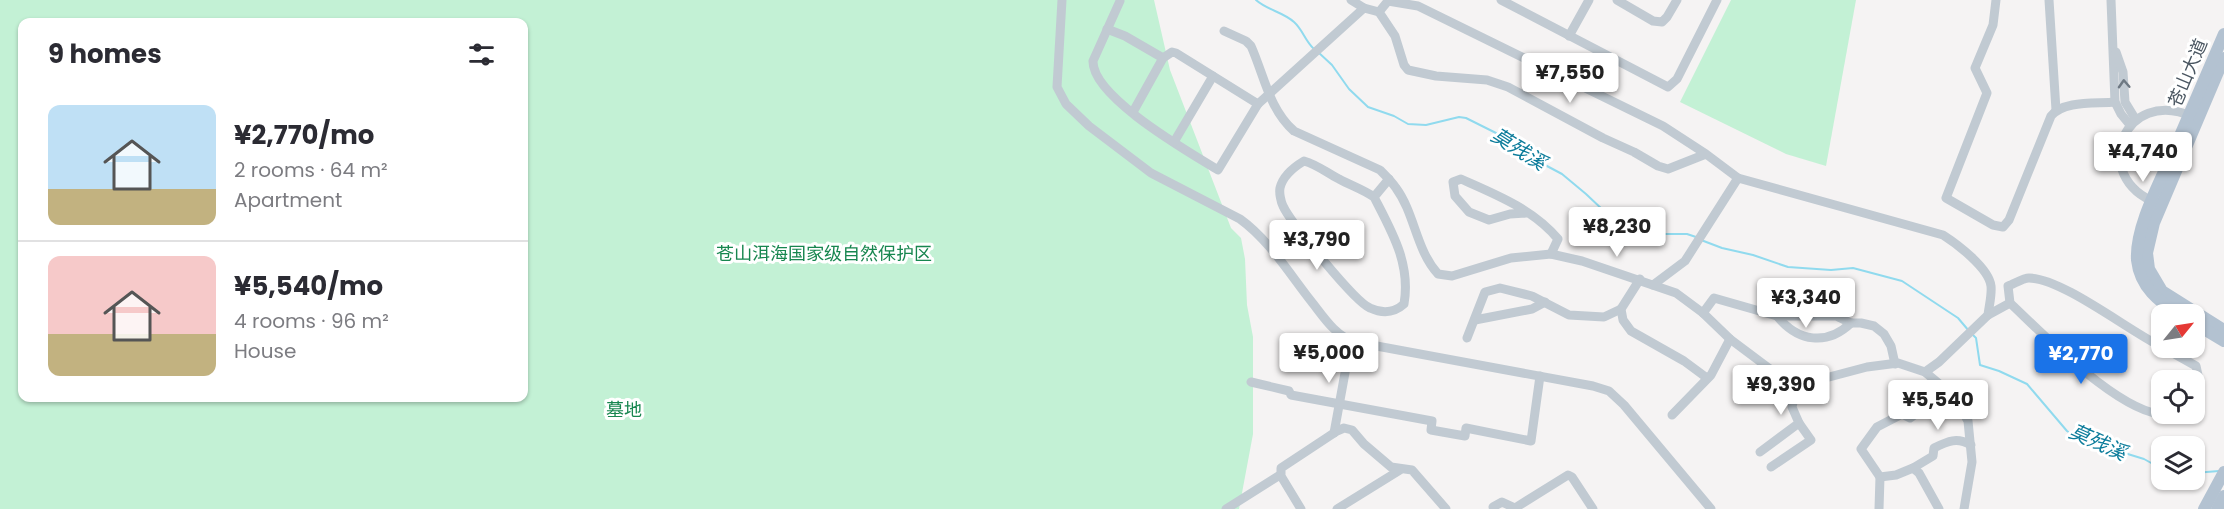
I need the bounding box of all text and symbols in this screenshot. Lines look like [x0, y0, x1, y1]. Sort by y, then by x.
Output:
street label: 苍山大道 [2162, 35, 2213, 111]
text: 9 homes [48, 36, 162, 72]
icon: filters [465, 38, 498, 71]
pin: ¥7,550 [1521, 53, 1619, 104]
text: ¥7,550 [1536, 58, 1604, 86]
one-way arrow [2117, 80, 2130, 89]
text: ¥2,770/mo [234, 117, 374, 153]
water label: 莫残溪 [1486, 121, 1554, 178]
icon: home [96, 129, 168, 201]
pin: ¥4,740 [2094, 132, 2192, 183]
text: ¥4,740 [2108, 137, 2178, 165]
text: 2 rooms · 64 m² [234, 156, 388, 184]
text: Apartment [234, 186, 342, 214]
pin: ¥8,230 [1568, 207, 1666, 258]
text: ¥8,230 [1583, 212, 1651, 240]
pin: ¥3,790 [1268, 220, 1366, 271]
text: ¥3,790 [1283, 225, 1351, 253]
park label: 苍山洱海国家级自然保护区 [716, 241, 932, 266]
text: ¥5,540/mo [234, 268, 383, 304]
pin: ¥3,340 [1757, 278, 1855, 329]
icon: home [96, 280, 168, 352]
text: ¥3,340 [1771, 283, 1841, 311]
north arrow [2151, 304, 2205, 358]
map controls [2151, 304, 2205, 490]
text: 4 rooms · 96 m² [234, 307, 389, 335]
pin: ¥5,000 [1280, 333, 1378, 384]
pin: ¥2,770 [2032, 334, 2130, 385]
text: House [234, 337, 296, 365]
text: ¥5,000 [1293, 338, 1365, 366]
text: ¥2,770 [2048, 339, 2114, 367]
pin: ¥9,390 [1732, 365, 1830, 416]
text: ¥9,390 [1747, 370, 1815, 398]
button: locate [2151, 370, 2205, 424]
pin: ¥5,540 [1889, 380, 1987, 431]
text: ¥5,540 [1902, 385, 1974, 413]
park label: 墓地 [606, 397, 642, 422]
water label: 莫残溪 [2065, 417, 2133, 468]
button: layers [2151, 436, 2205, 490]

